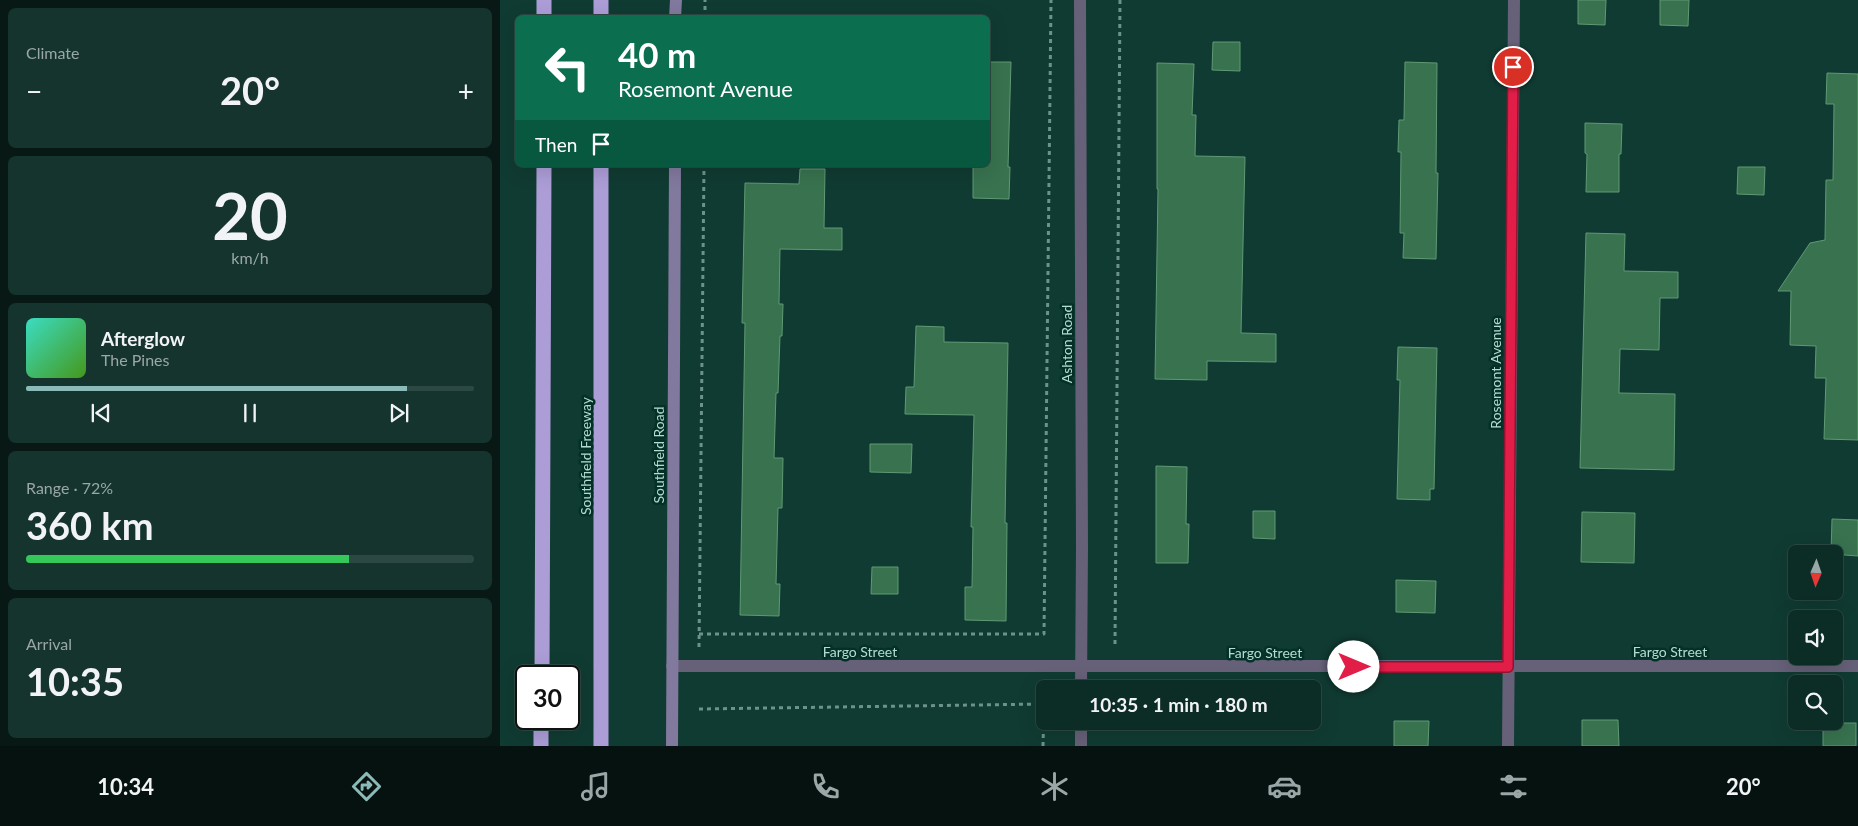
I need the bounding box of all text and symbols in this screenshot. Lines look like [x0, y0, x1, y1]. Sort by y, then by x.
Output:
text: 40 m [618, 33, 696, 75]
icon: left [535, 35, 600, 100]
text: Climate [26, 43, 79, 62]
pin [1492, 46, 1534, 88]
icon: arrive [1499, 53, 1527, 81]
text: 20° [220, 67, 280, 113]
text: − [26, 74, 42, 108]
text: + [458, 74, 474, 108]
text: Rosemont Avenue [618, 75, 793, 102]
icon: arrive [587, 130, 615, 158]
text: Then [535, 133, 577, 156]
text: 20 [212, 176, 288, 254]
text: km/h [231, 248, 269, 267]
street label: Ashton Road [1058, 305, 1075, 383]
street label: Rosemont Avenue [1487, 317, 1504, 429]
text: Afterglow [101, 327, 185, 350]
text: The Pines [101, 350, 170, 369]
street label: Southfield Freeway [577, 396, 594, 515]
icon: previous [87, 399, 115, 427]
icon: pause [236, 399, 264, 427]
icon: next [385, 399, 413, 427]
street label: Southfield Road [650, 406, 667, 504]
text: Range · 72% [26, 478, 113, 497]
text: 360 km [26, 502, 154, 548]
north arrow [1788, 545, 1842, 600]
map controls [1788, 545, 1843, 730]
button: sound [1788, 610, 1843, 665]
text: Arrival [26, 634, 72, 653]
position arrow [1327, 640, 1379, 692]
street label: Fargo Street [823, 643, 897, 660]
street label: Fargo Street [1633, 643, 1707, 660]
street label: Fargo Street [1228, 644, 1302, 661]
text: 10:35 [26, 658, 124, 704]
speed limit sign: 30 [515, 665, 580, 730]
button: search [1788, 675, 1843, 730]
text: 10:35 · 1 min · 180 m [1089, 693, 1268, 716]
icon: directions [349, 769, 384, 804]
icon: music [578, 769, 613, 804]
icon: phone [808, 769, 843, 804]
icon: climate [1037, 769, 1072, 804]
icon: car [1267, 769, 1302, 804]
icon: filters [1496, 769, 1531, 804]
text: 10:34 [97, 773, 154, 800]
text: 20° [1726, 773, 1761, 800]

